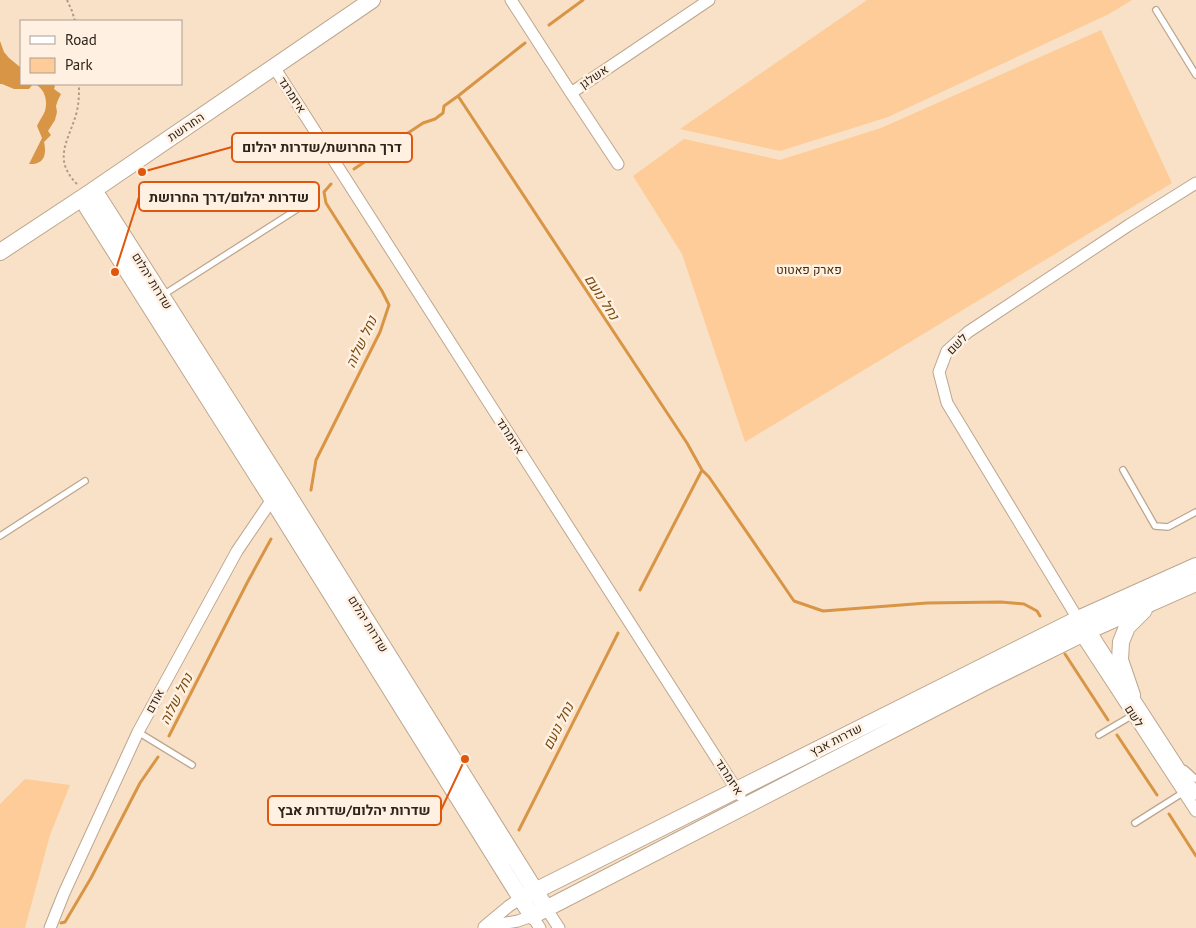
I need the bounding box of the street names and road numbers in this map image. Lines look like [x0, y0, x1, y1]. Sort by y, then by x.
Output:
street label: אשלגן [576, 61, 611, 92]
street label: איזמרגד [275, 74, 310, 116]
street label: החרושת [165, 109, 207, 144]
street label: שדרות יהלום [129, 250, 176, 312]
street label: לשם [943, 330, 970, 357]
street label: איזמרגד [493, 415, 528, 457]
street label: שדרות יהלום [345, 593, 392, 655]
street label: אודם [142, 686, 167, 715]
street label: לשם [1122, 702, 1147, 730]
street label: שדרות אבץ [807, 720, 864, 759]
street label: איזמרגד [712, 756, 747, 798]

